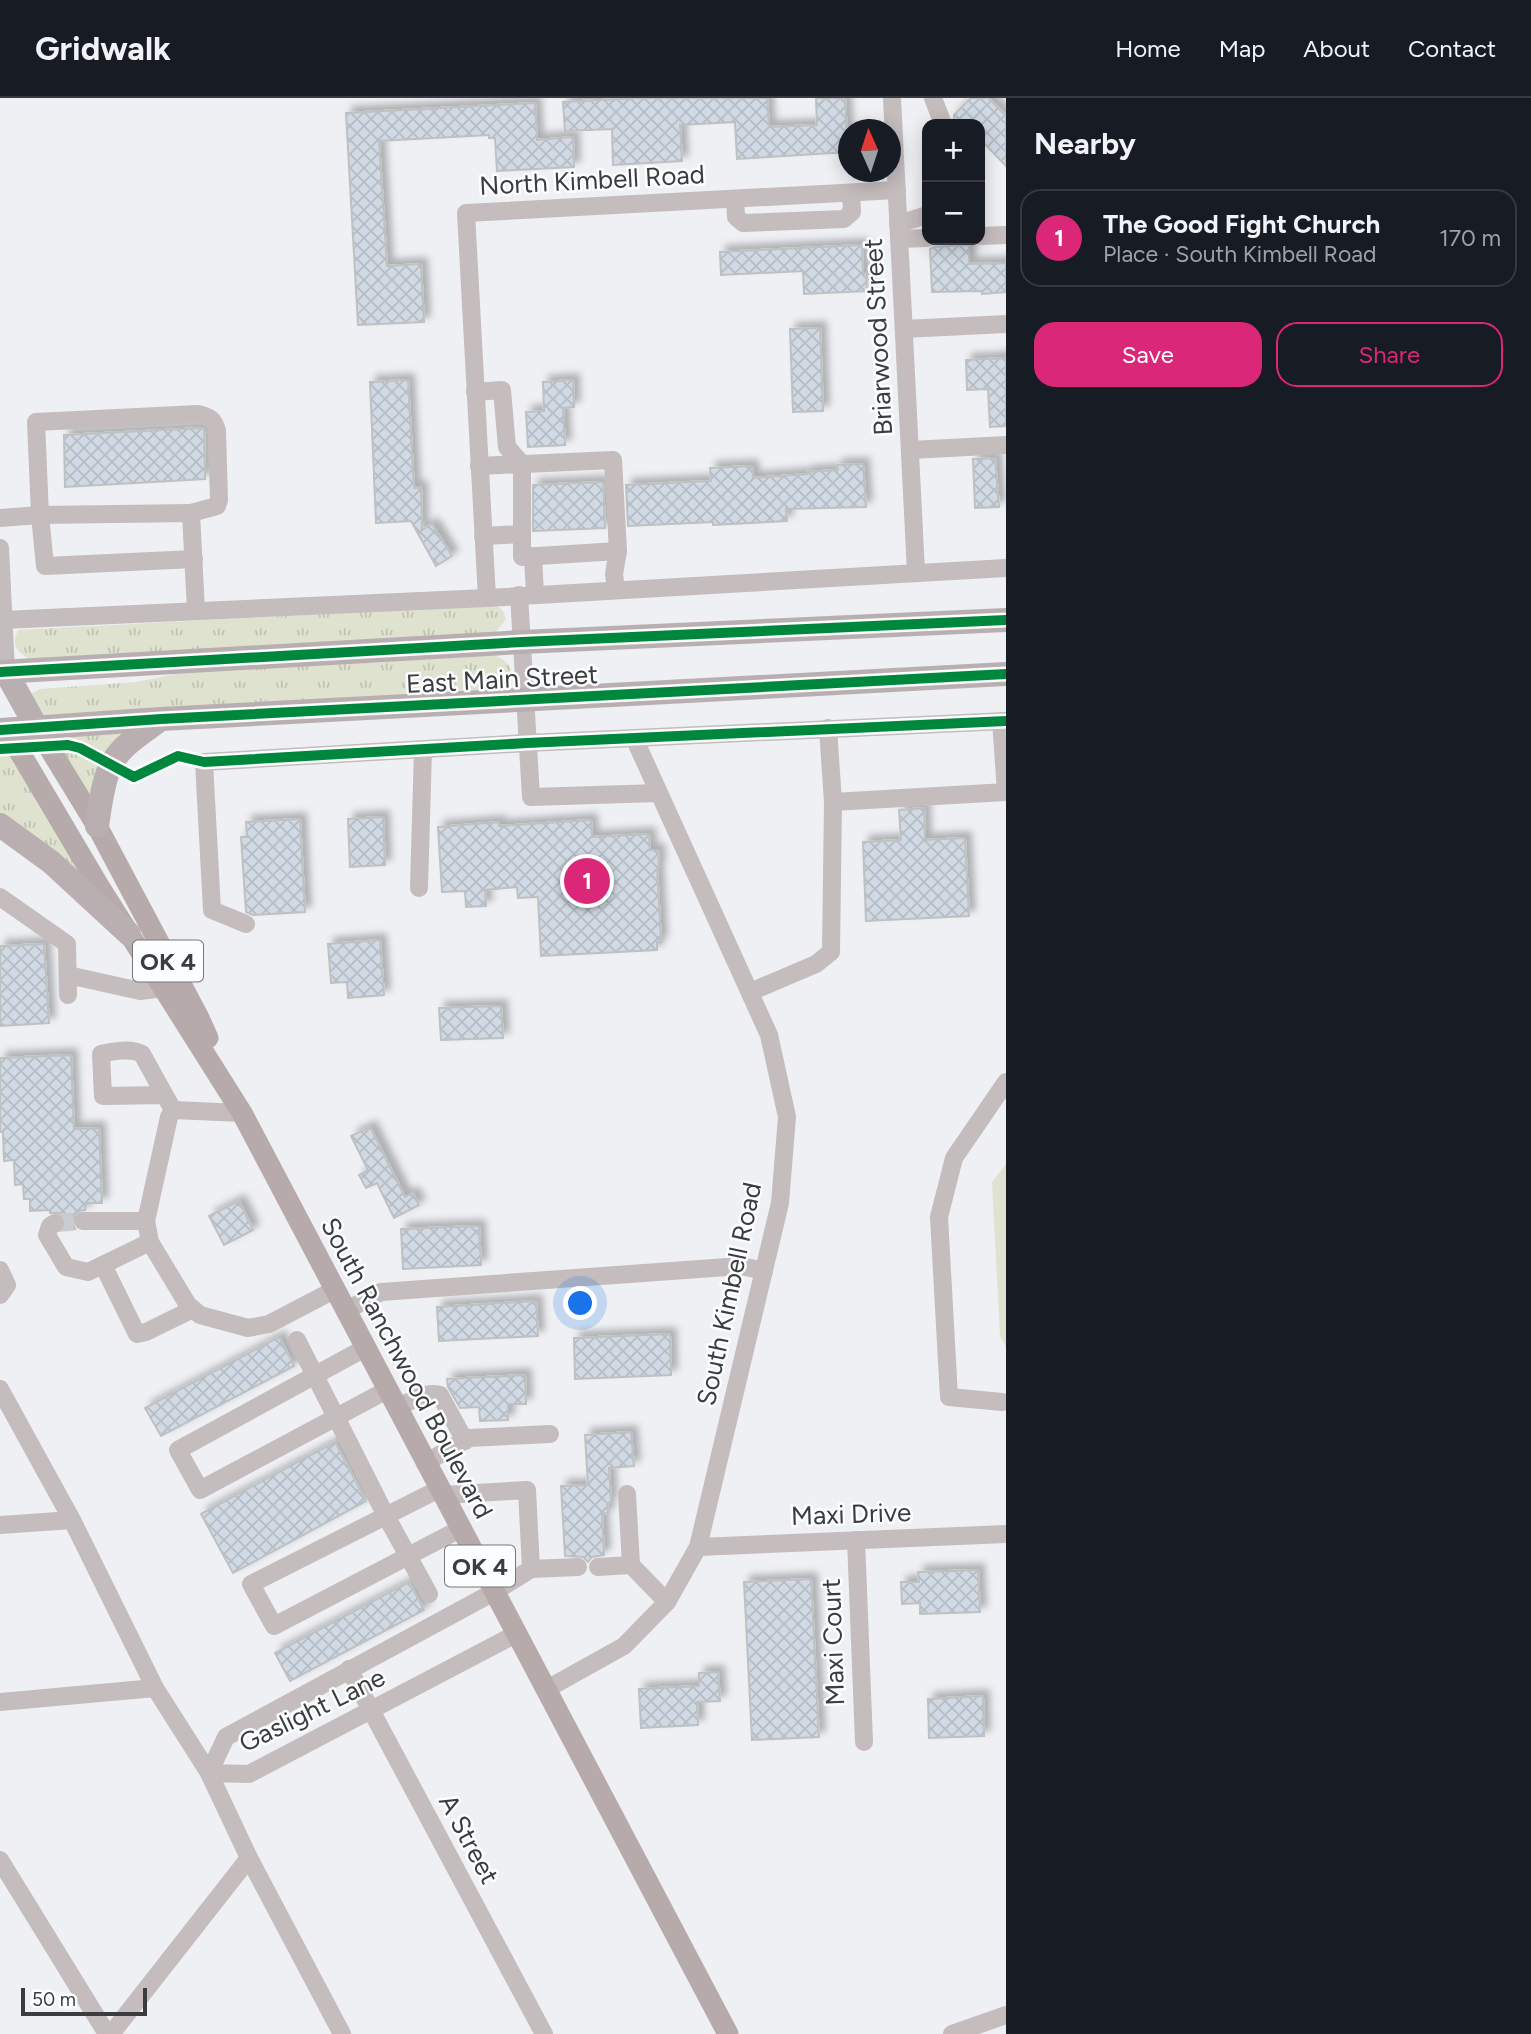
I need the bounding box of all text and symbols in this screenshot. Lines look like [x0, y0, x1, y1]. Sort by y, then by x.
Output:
text: Gridwalk [35, 29, 171, 68]
text: Home [1115, 34, 1181, 63]
text: Map [1219, 34, 1265, 63]
text: About [1303, 34, 1370, 63]
text: Contact [1408, 34, 1496, 63]
north arrow [838, 119, 901, 182]
map controls [922, 119, 985, 245]
button: + [922, 119, 985, 182]
text: Nearby [1034, 125, 1136, 162]
street label: North Kimbell Road [478, 158, 706, 202]
button: − [922, 182, 985, 245]
text: The Good Fight Church [1103, 208, 1380, 240]
text: 1 [1054, 224, 1064, 252]
text: 170 m [1439, 224, 1501, 252]
street label: Briarwood Street [857, 237, 899, 436]
text: Place · South Kimbell Road [1103, 240, 1377, 268]
button: Save [1034, 322, 1262, 387]
button: Share [1276, 322, 1503, 387]
street label: East Main Street [405, 658, 599, 700]
pin: 1 [564, 855, 610, 907]
road number: OK 4 [133, 940, 203, 982]
street label: South Kimbell Road [690, 1179, 768, 1409]
street label: South Ranchwood Boulevard [314, 1212, 500, 1524]
your location [563, 1286, 597, 1320]
street label: Maxi Drive [790, 1496, 912, 1532]
road number: OK 4 [445, 1546, 515, 1586]
street label: Maxi Court [815, 1578, 851, 1706]
street label: Gaslight Lane [234, 1661, 390, 1759]
street label: A Street [432, 1789, 506, 1889]
scale bar [21, 1985, 147, 2017]
text: 50 m [32, 1988, 76, 2011]

